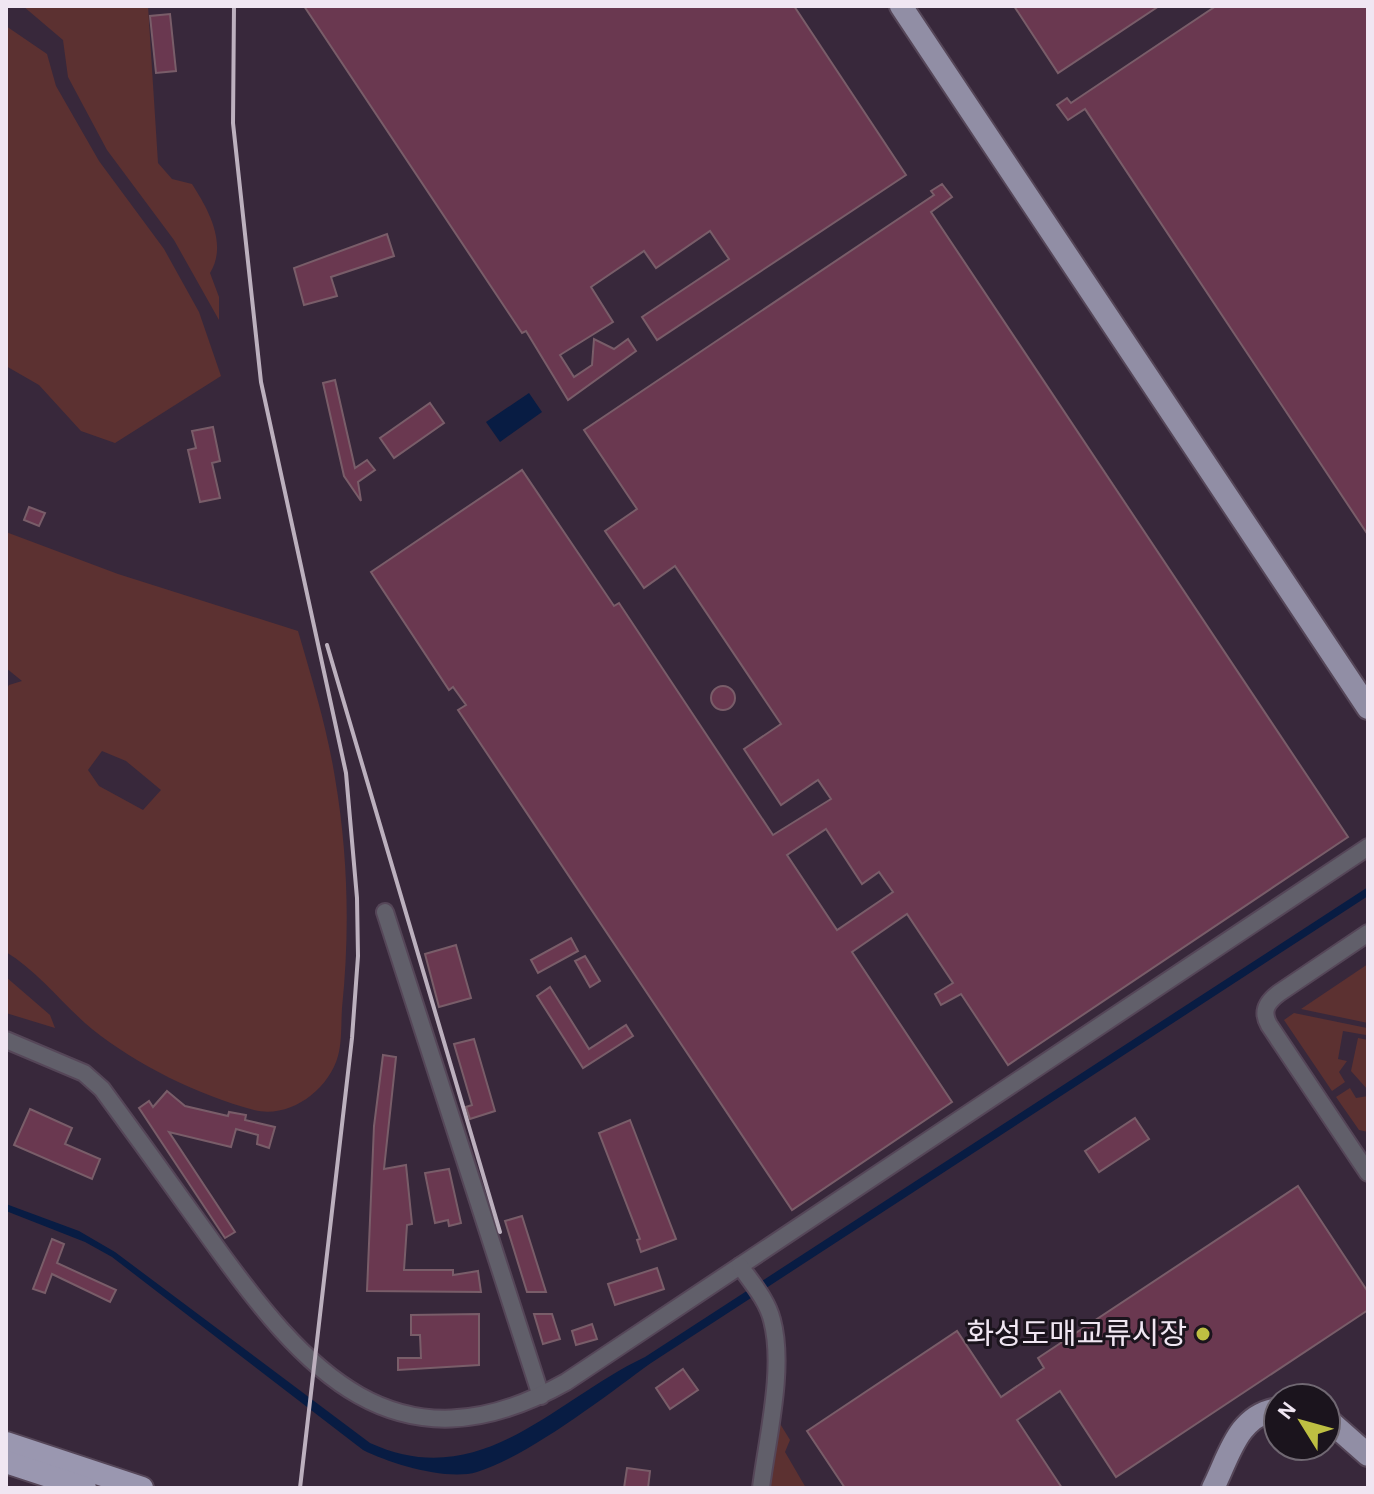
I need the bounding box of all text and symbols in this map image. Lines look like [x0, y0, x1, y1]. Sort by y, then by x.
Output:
place label: 화성도매교류시장 [966, 1316, 1187, 1352]
marker: 화성도매교류시장 [1194, 1325, 1212, 1343]
north arrow [1262, 1382, 1342, 1462]
text: N [1272, 1396, 1302, 1425]

